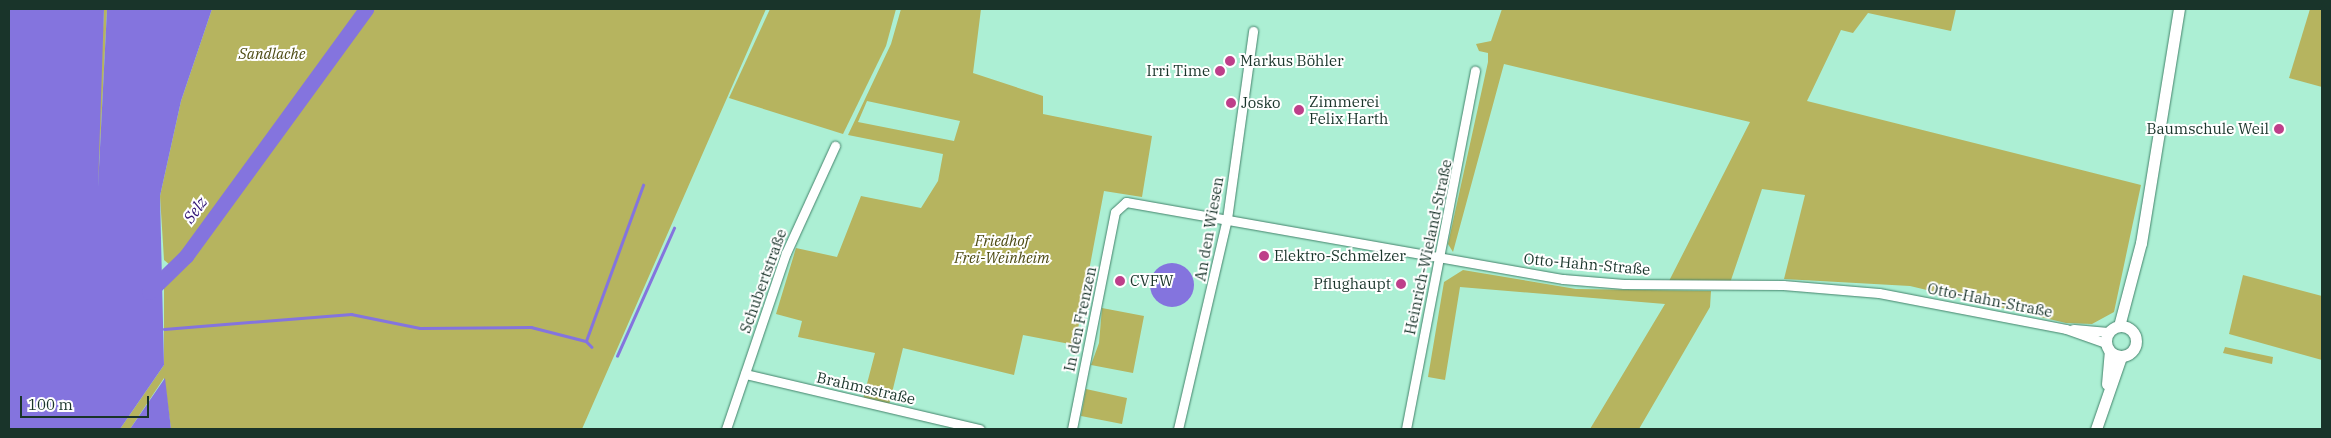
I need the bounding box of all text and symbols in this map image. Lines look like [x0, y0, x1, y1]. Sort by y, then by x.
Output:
park label: Sandlache [239, 45, 305, 63]
place label: Markus Böhler [1240, 52, 1344, 70]
marker: Markus Böhler [1224, 55, 1236, 67]
place label: Irri Time [1146, 62, 1210, 80]
marker: Irri Time [1214, 65, 1226, 77]
place label: Zimmerei Felix Harth [1309, 92, 1388, 127]
place label: Josko [1241, 94, 1280, 112]
marker: Josko [1225, 97, 1237, 109]
marker: Zimmerei Felix Harth [1293, 104, 1305, 116]
place label: Baumschule Weil [2146, 120, 2269, 138]
marker: Baumschule Weil [2273, 123, 2285, 135]
street label: Heinrich-Wieland-Straße [1401, 158, 1455, 336]
street label: An den Wiesen [1191, 175, 1227, 283]
water label: Selz [179, 193, 211, 227]
street label: Schubertstraße [736, 226, 790, 336]
park label: Friedhof Frei-Weinheim [954, 231, 1050, 266]
place label: Elektro-Schmelzer [1274, 247, 1406, 265]
marker: Elektro-Schmelzer [1258, 250, 1270, 262]
street label: Otto-Hahn-Straße [1523, 250, 1651, 278]
street label: In den Frenzen [1060, 265, 1100, 373]
place label: CVFW [1130, 272, 1174, 290]
marker: CVFW [1114, 275, 1126, 287]
place label: Pflughaupt [1313, 275, 1391, 293]
marker: Pflughaupt [1395, 278, 1407, 290]
street label: Otto-Hahn-Straße [1926, 279, 2054, 321]
street label: Brahmsstraße [815, 368, 917, 408]
scale bar [22, 386, 151, 418]
text: 100 m [28, 395, 73, 414]

